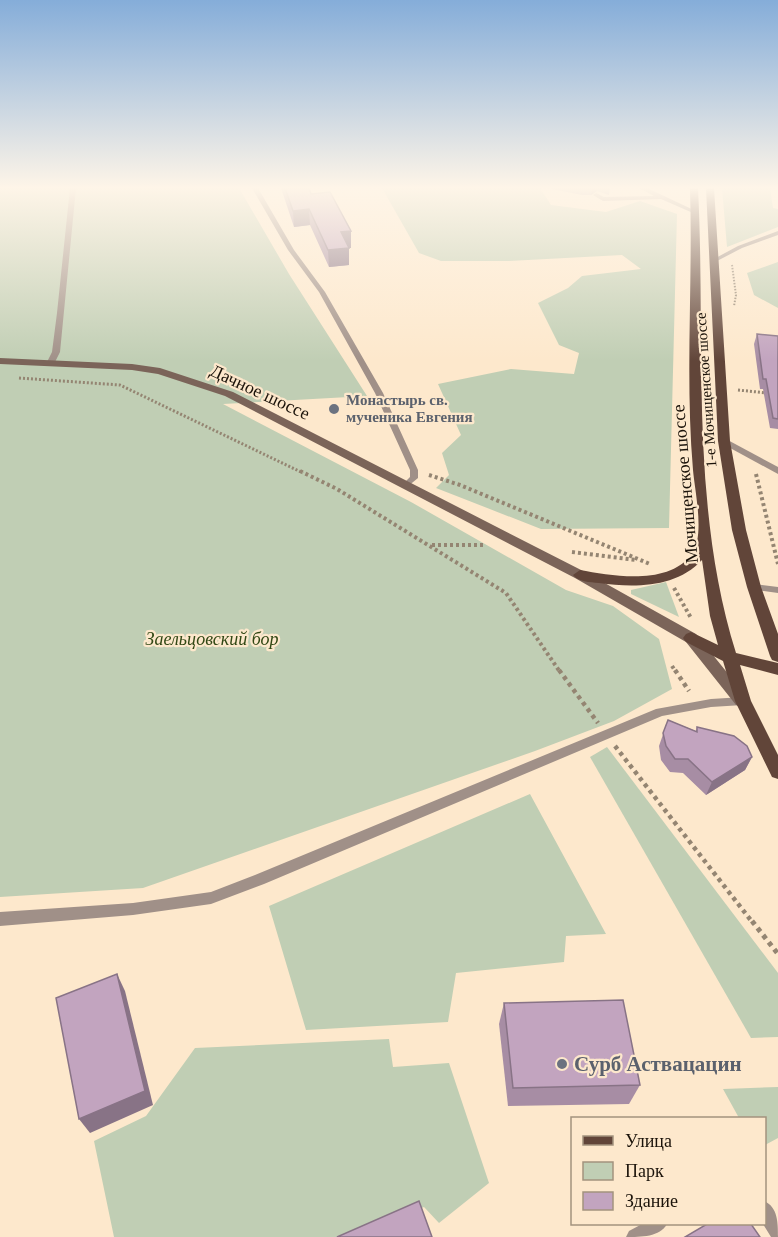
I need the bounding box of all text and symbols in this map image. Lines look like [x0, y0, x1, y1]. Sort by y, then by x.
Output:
street label: 1-е Мочищенское шоссе [693, 311, 719, 468]
street label: Дачное шоссе [207, 360, 313, 424]
place label: Монастырь св. мученика Евгения [346, 392, 473, 425]
marker: Монастырь св. мученика Евгения [327, 402, 341, 416]
street label: Мочищенское шоссе [668, 404, 702, 564]
park label: Заельцовский бор [145, 629, 279, 649]
place label: Сурб Аствацацин [574, 1052, 742, 1076]
marker: Сурб Аствацацин [555, 1057, 569, 1071]
legend [571, 1117, 766, 1225]
text: Улица [625, 1131, 672, 1151]
text: Парк [625, 1161, 664, 1181]
text: Здание [625, 1191, 678, 1211]

